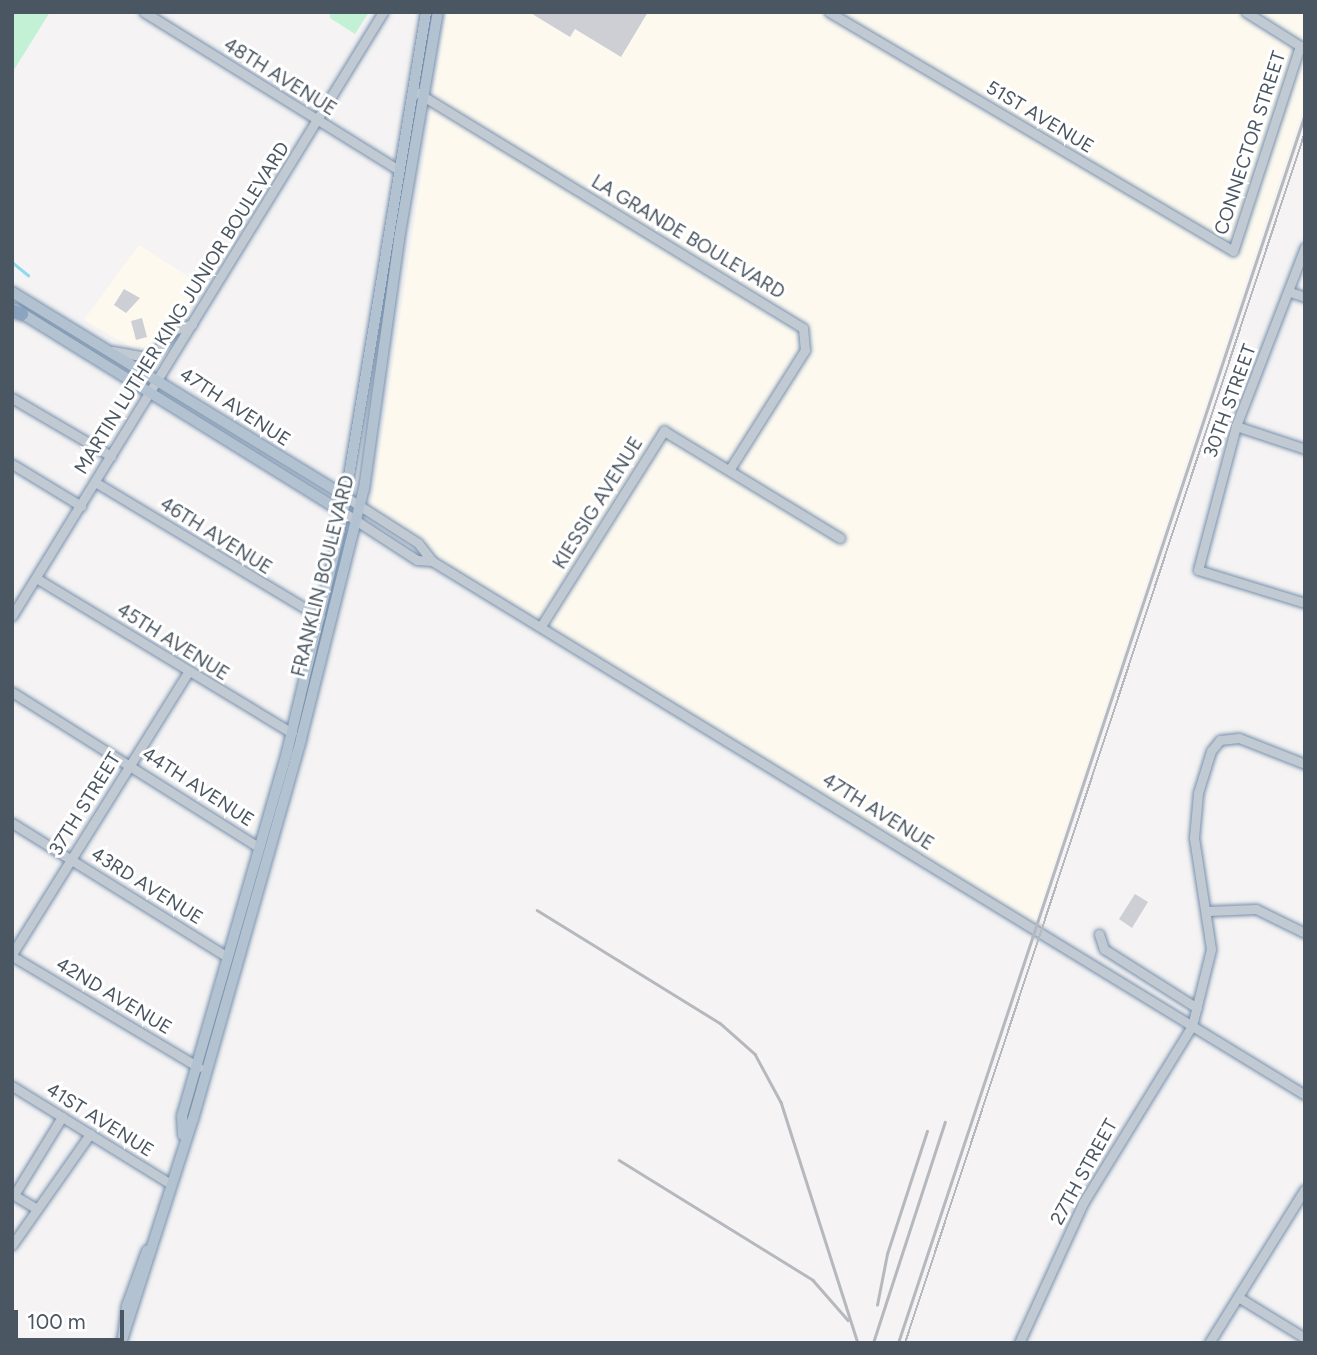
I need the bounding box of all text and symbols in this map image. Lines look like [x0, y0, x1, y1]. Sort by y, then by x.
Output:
street label: 48TH AVENUE [219, 33, 341, 121]
street label: CONNECTOR STREET [1210, 48, 1290, 238]
street label: 51ST AVENUE [982, 76, 1098, 158]
street label: MARTIN LUTHER KING JUNIOR BOULEVARD [70, 138, 294, 478]
street label: LA GRANDE BOULEVARD [587, 170, 789, 304]
street label: 30TH STREET [1199, 341, 1261, 461]
street label: 47TH AVENUE [175, 363, 295, 451]
street label: KIESSIG AVENUE [548, 433, 648, 573]
street label: FRANKLIN BOULEVARD [287, 473, 359, 679]
street label: 46TH AVENUE [156, 492, 276, 580]
street label: 45TH AVENUE [113, 598, 233, 686]
street label: 44TH AVENUE [138, 742, 258, 832]
street label: 37TH STREET [44, 748, 126, 860]
street label: 47TH AVENUE [818, 769, 938, 855]
street label: 43RD AVENUE [87, 843, 207, 929]
street label: 42ND AVENUE [52, 953, 176, 1039]
street label: 41ST AVENUE [42, 1078, 158, 1162]
street label: 27TH STREET [1046, 1115, 1122, 1229]
scale bar [18, 1296, 128, 1340]
text: 100 m [27, 1309, 86, 1334]

